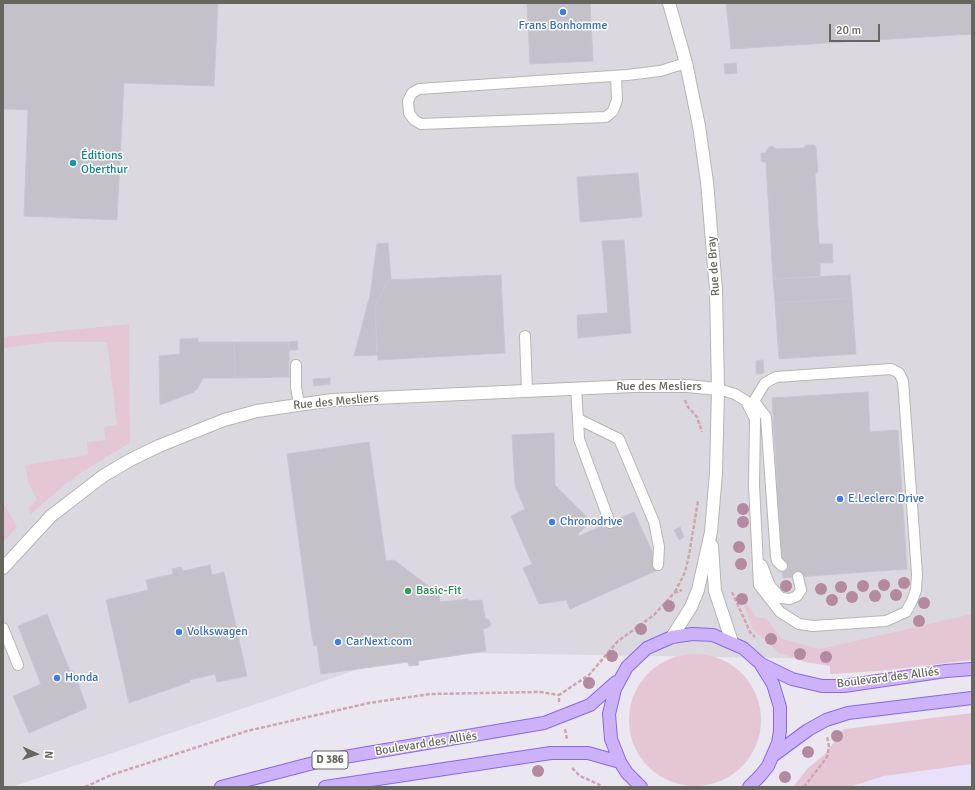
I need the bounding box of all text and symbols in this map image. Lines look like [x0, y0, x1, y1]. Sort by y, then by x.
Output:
marker: Frans Bonhomme [558, 7, 568, 17]
scale bar [831, 16, 882, 42]
place label: Frans Bonhomme [519, 19, 607, 33]
text: 20 m [836, 23, 861, 38]
place label: Éditions Oberthur [81, 149, 128, 177]
marker: Éditions Oberthur [68, 158, 78, 168]
street label: Rue de Bray [705, 236, 723, 296]
street label: Rue des Mesliers [616, 380, 702, 394]
street label: Rue des Mesliers [293, 391, 379, 413]
place label: E.Leclerc Drive [848, 492, 924, 506]
marker: E.Leclerc Drive [835, 494, 845, 504]
place label: Chronodrive [560, 515, 622, 529]
marker: Chronodrive [547, 517, 557, 527]
place label: Basic-Fit [416, 584, 461, 598]
marker: Basic-Fit [403, 586, 413, 596]
place label: Volkswagen [187, 625, 248, 639]
marker: Volkswagen [174, 627, 184, 637]
place label: CarNext.com [346, 635, 412, 649]
marker: CarNext.com [333, 637, 343, 647]
street label: Boulevard des Alliés [836, 665, 940, 691]
place label: Honda [65, 671, 98, 685]
marker: Honda [52, 673, 62, 683]
street label: Boulevard des Alliés [374, 729, 478, 759]
north arrow [16, 734, 56, 774]
text: N [42, 750, 55, 759]
road number: D 386 [312, 751, 348, 769]

